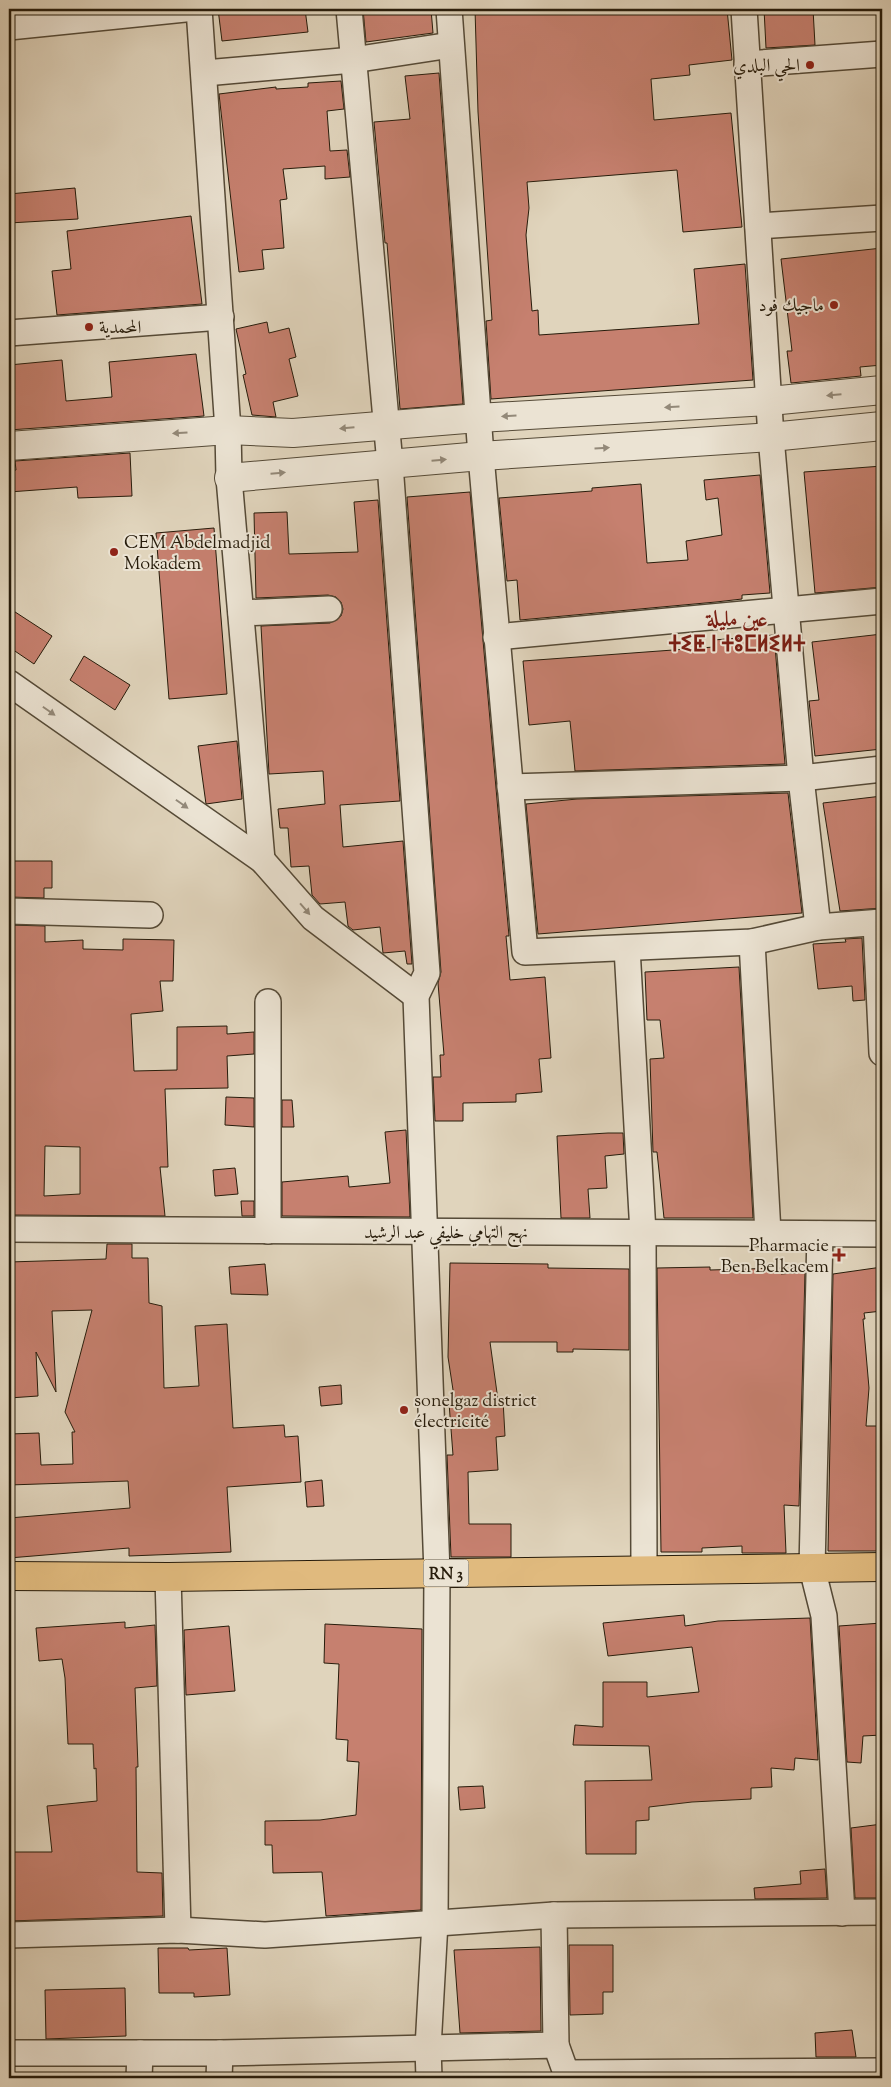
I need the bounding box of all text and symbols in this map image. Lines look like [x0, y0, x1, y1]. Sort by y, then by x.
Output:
place label: الحي البلدي [733, 54, 800, 82]
marker: الحي البلدي [804, 59, 816, 71]
place label: ماجيك فود [758, 294, 824, 320]
marker: ماجيك فود [828, 299, 840, 311]
place label: المحمدية [99, 316, 141, 342]
marker: المحمدية [83, 321, 95, 333]
one-way arrow [825, 391, 841, 399]
one-way arrow [663, 403, 679, 411]
one-way arrow [501, 412, 517, 420]
one-way arrow [339, 425, 355, 433]
one-way arrow [171, 430, 187, 438]
one-way arrow [594, 444, 610, 452]
one-way arrow [432, 455, 448, 463]
one-way arrow [270, 469, 286, 477]
place label: CEM Abdelmadjid Mokadem [124, 531, 271, 578]
marker: CEM Abdelmadjid Mokadem [108, 546, 120, 558]
district label: عين مليلة ⵜⵉⵟ ⵏ ⵜⵓⵎⵍⵉⵍⵜ [669, 605, 805, 662]
one-way arrow [42, 706, 56, 716]
one-way arrow [175, 799, 189, 809]
one-way arrow [299, 902, 310, 915]
street label: نهج التهامي خليفي عبد الرشيد [364, 1221, 528, 1250]
place label: Pharmacie Ben Belkacem [721, 1234, 829, 1281]
marker: Pharmacie Ben Belkacem [833, 1249, 845, 1261]
place label: sonelgaz district électricité [414, 1389, 537, 1436]
marker: sonelgaz district électricité [398, 1404, 410, 1416]
road number: RN 3 [424, 1560, 468, 1586]

